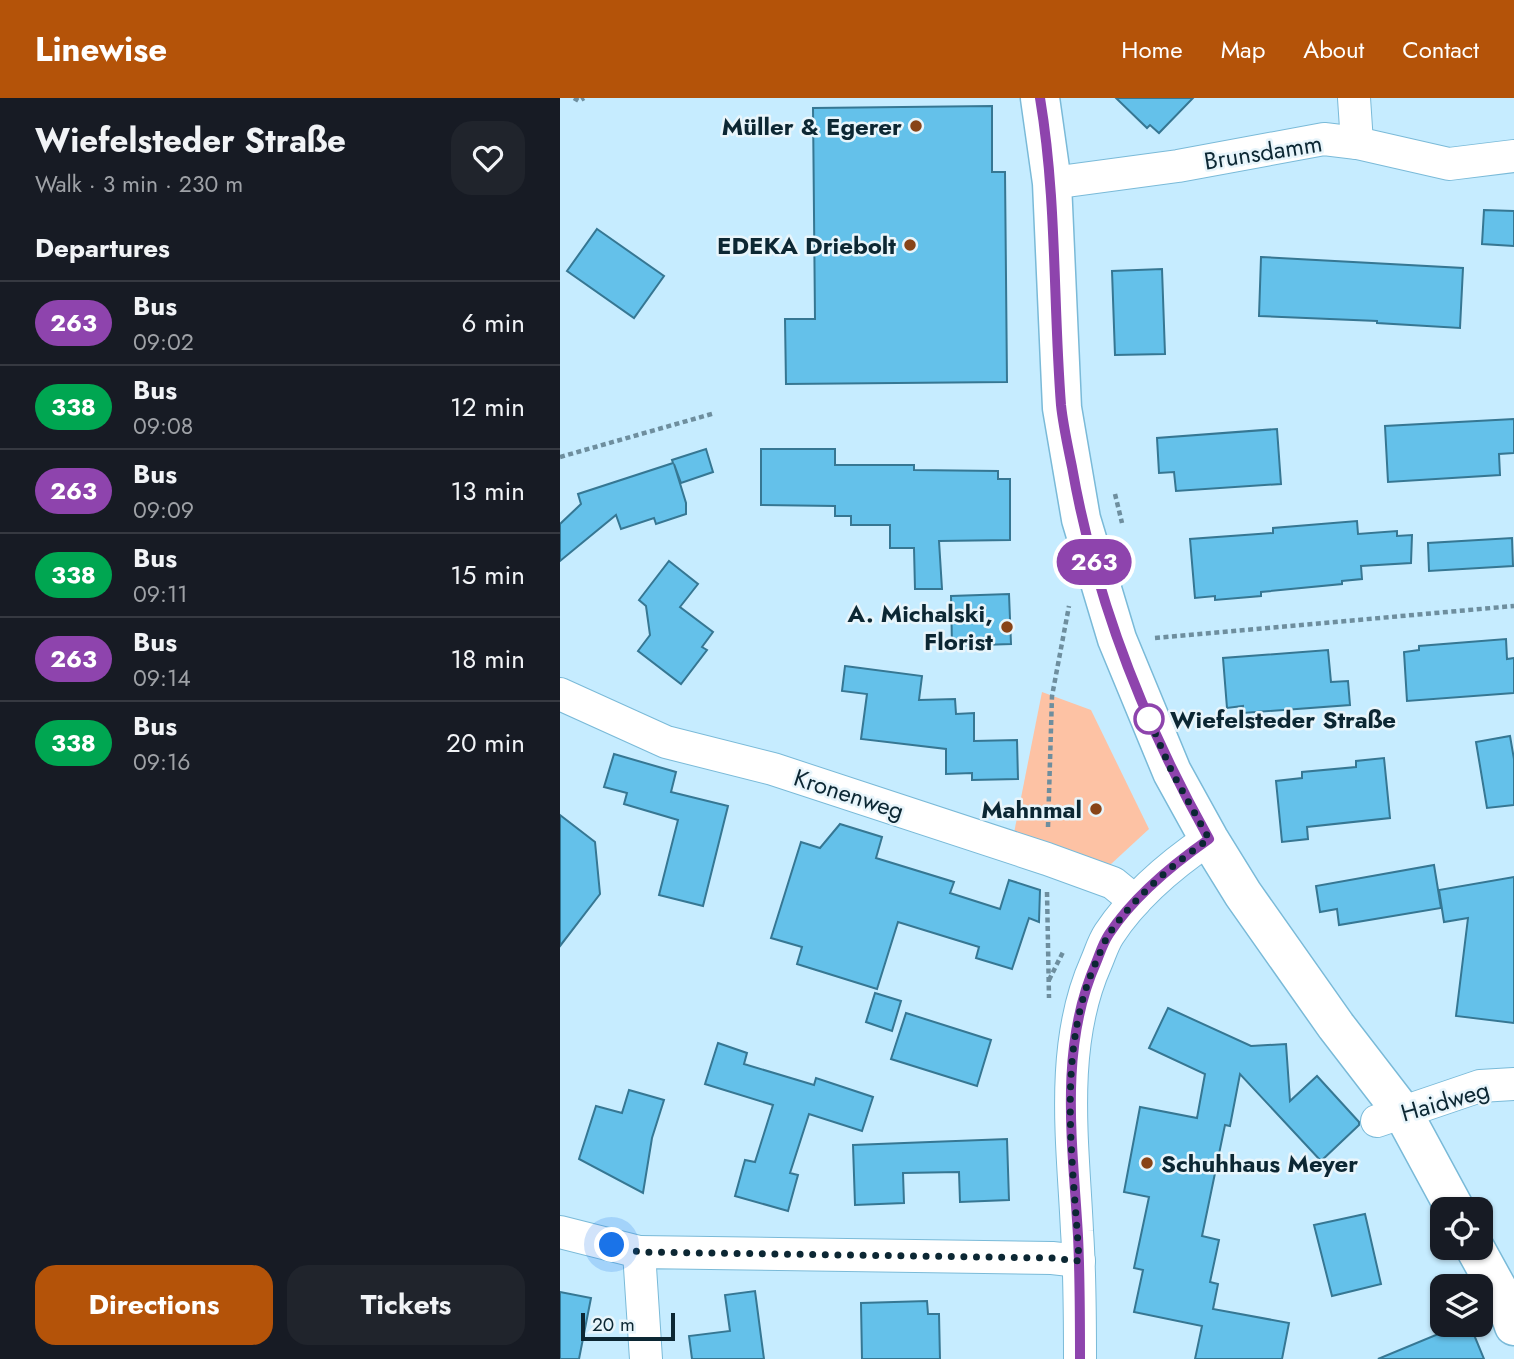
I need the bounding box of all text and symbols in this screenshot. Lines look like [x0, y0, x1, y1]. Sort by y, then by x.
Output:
text: Linewise [35, 26, 167, 73]
text: Home [1121, 32, 1183, 67]
text: Map [1221, 32, 1265, 67]
text: About [1303, 32, 1364, 67]
text: Contact [1402, 32, 1479, 67]
place label: Müller & Egerer [722, 109, 902, 144]
text: Wiefelsteder Straße [35, 117, 346, 164]
marker: Müller & Egerer [908, 118, 924, 134]
button: heart [451, 121, 525, 195]
street label: Brunsdamm [1201, 125, 1325, 179]
text: Walk · 3 min · 230 m [35, 167, 243, 201]
place label: EDEKA Driebolt [717, 228, 896, 263]
text: Departures [35, 229, 170, 267]
marker: EDEKA Driebolt [902, 237, 918, 253]
text: Bus [133, 287, 177, 325]
text: 6 min [462, 304, 525, 342]
text: 263 [50, 305, 97, 340]
text: 09:02 [133, 325, 194, 359]
text: Bus [133, 371, 177, 409]
text: 12 min [450, 388, 525, 426]
text: 338 [51, 389, 96, 424]
text: 09:08 [133, 409, 193, 443]
text: Bus [133, 455, 177, 493]
text: 13 min [451, 472, 525, 510]
text: 263 [50, 473, 97, 508]
text: 09:09 [133, 493, 194, 527]
text: Bus [133, 539, 177, 577]
line badge: 263 [1054, 539, 1134, 585]
text: 263 [1071, 544, 1117, 579]
text: 15 min [450, 556, 525, 594]
text: 338 [51, 557, 96, 592]
text: 09:11 [133, 577, 188, 611]
place label: A. Michalski, Florist [847, 596, 993, 659]
marker: A. Michalski, Florist [999, 619, 1015, 635]
text: Bus [133, 623, 177, 661]
text: 18 min [451, 640, 525, 678]
text: 263 [50, 641, 97, 676]
text: 09:14 [133, 661, 191, 695]
place label: Wiefelsteder Straße [1170, 702, 1396, 737]
marker: Wiefelsteder Straße [1134, 704, 1164, 734]
text: Bus [133, 707, 177, 745]
text: 20 min [446, 724, 525, 762]
text: 338 [51, 725, 96, 760]
text: 09:16 [133, 745, 191, 779]
street label: Kronenweg [789, 760, 909, 828]
place label: Mahnmal [981, 792, 1082, 827]
marker: Mahnmal [1088, 801, 1104, 817]
street label: Haidweg [1397, 1072, 1493, 1130]
place label: Schuhhaus Meyer [1161, 1146, 1358, 1181]
marker: Schuhhaus Meyer [1139, 1155, 1155, 1171]
map controls [1430, 1197, 1493, 1337]
button: locate [1430, 1197, 1493, 1260]
your location [594, 1227, 629, 1262]
button: Directions [35, 1265, 273, 1345]
button: Tickets [287, 1265, 525, 1345]
button: layers [1430, 1274, 1493, 1337]
scale bar [581, 1310, 676, 1342]
text: 20 m [592, 1311, 635, 1338]

